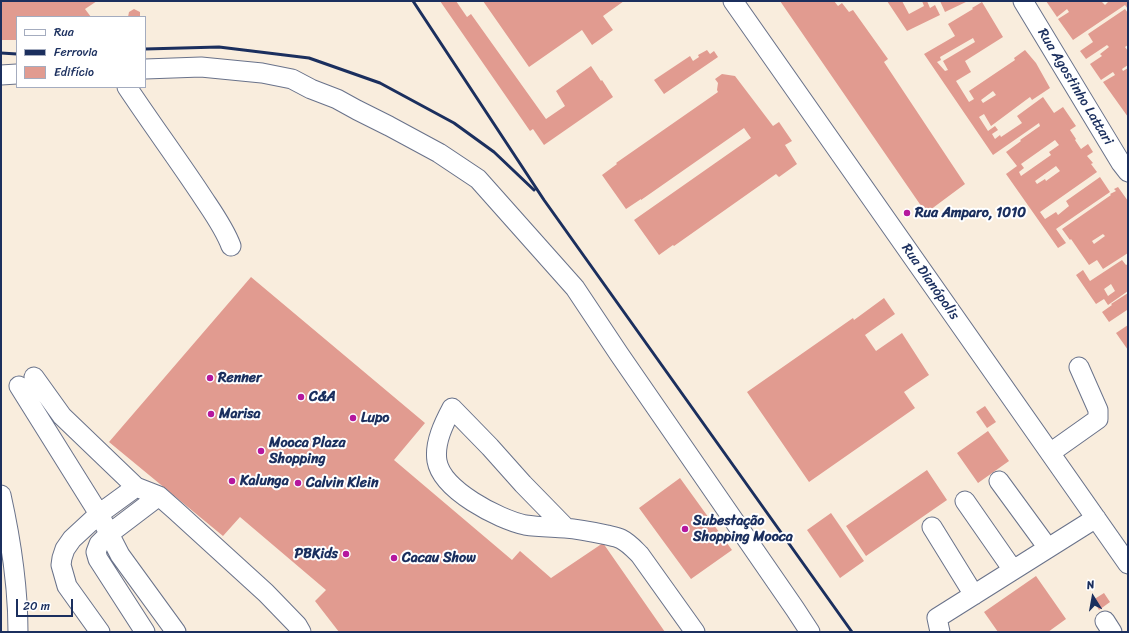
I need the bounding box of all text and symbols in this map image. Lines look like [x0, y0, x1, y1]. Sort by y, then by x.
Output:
legend [16, 16, 146, 88]
text: Rua [54, 21, 74, 43]
street label: Rua Agostinho Lattari [1034, 26, 1116, 148]
text: Ferrovia [54, 41, 98, 63]
text: Edifício [54, 61, 94, 83]
place label: Rua Amparo, 1010 [915, 205, 1026, 221]
marker: Rua Amparo, 1010 [902, 208, 912, 218]
street label: Rua Dianópolis [898, 241, 962, 323]
place label: Renner [218, 370, 262, 386]
marker: Renner [205, 373, 215, 383]
place label: C&A [309, 389, 336, 405]
marker: C&A [296, 392, 306, 402]
place label: Marisa [219, 406, 261, 422]
marker: Marisa [206, 409, 216, 419]
place label: Lupo [361, 410, 389, 426]
marker: Lupo [348, 413, 358, 423]
place label: Mooca Plaza Shopping [269, 435, 345, 468]
marker: Mooca Plaza Shopping [256, 446, 266, 456]
place label: Kalunga [240, 473, 289, 489]
place label: Calvin Klein [306, 475, 378, 491]
marker: Kalunga [227, 476, 237, 486]
marker: Calvin Klein [293, 478, 303, 488]
place label: Subestação Shopping Mooca [693, 513, 793, 546]
marker: Subestação Shopping Mooca [680, 524, 690, 534]
place label: PBKids [294, 546, 338, 562]
marker: PBKids [341, 549, 351, 559]
place label: Cacau Show [402, 550, 476, 566]
marker: Cacau Show [389, 553, 399, 563]
text: N [1085, 575, 1096, 595]
north arrow [1073, 577, 1113, 617]
scale bar [18, 591, 75, 617]
text: 20 m [23, 595, 50, 617]

